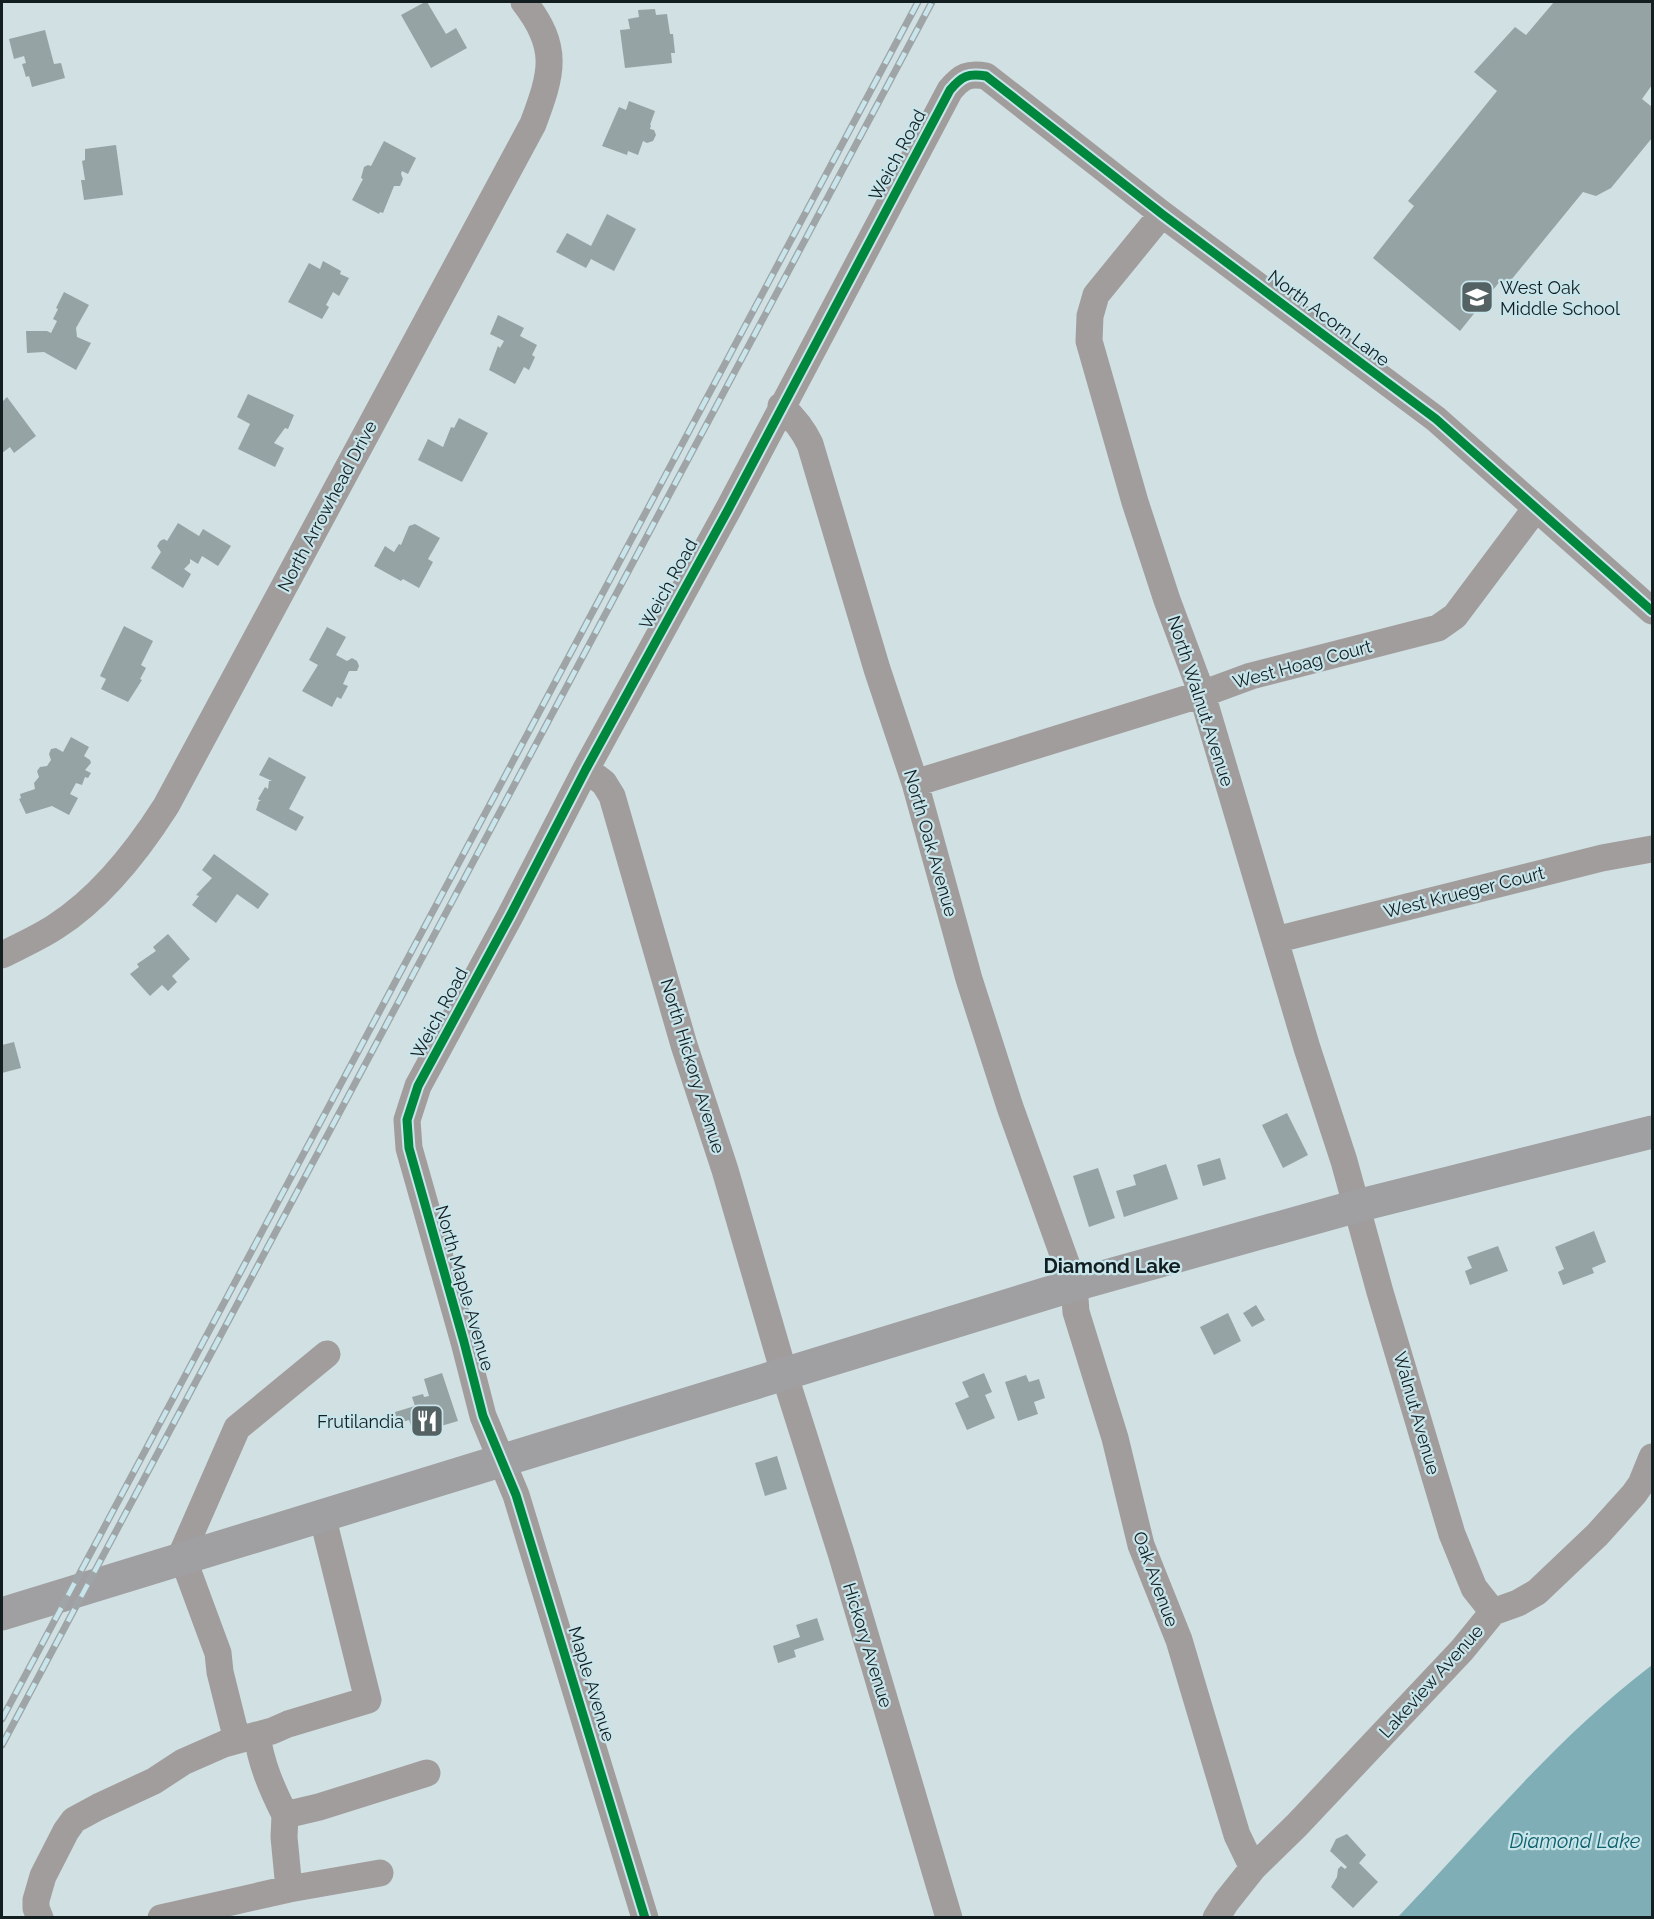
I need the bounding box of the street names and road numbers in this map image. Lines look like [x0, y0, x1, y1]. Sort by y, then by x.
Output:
street label: Weich Road [864, 106, 930, 204]
street label: North Acorn Lane [1264, 266, 1394, 371]
street label: North Arrowhead Drive [273, 417, 381, 595]
street label: Weich Road [635, 535, 701, 633]
street label: North Walnut Avenue [1163, 613, 1239, 789]
street label: West Hoag Court [1230, 635, 1374, 693]
street label: North Oak Avenue [900, 767, 962, 919]
street label: West Krueger Court [1381, 862, 1547, 922]
street label: Weich Road [406, 964, 472, 1062]
street label: North Hickory Avenue [656, 976, 730, 1156]
street label: North Maple Avenue [431, 1203, 499, 1374]
street label: Walnut Avenue [1389, 1349, 1445, 1477]
street label: Oak Avenue [1129, 1528, 1183, 1630]
street label: Hickory Avenue [839, 1580, 897, 1710]
street label: Lakeview Avenue [1375, 1620, 1488, 1742]
street label: Maple Avenue [565, 1624, 620, 1745]

